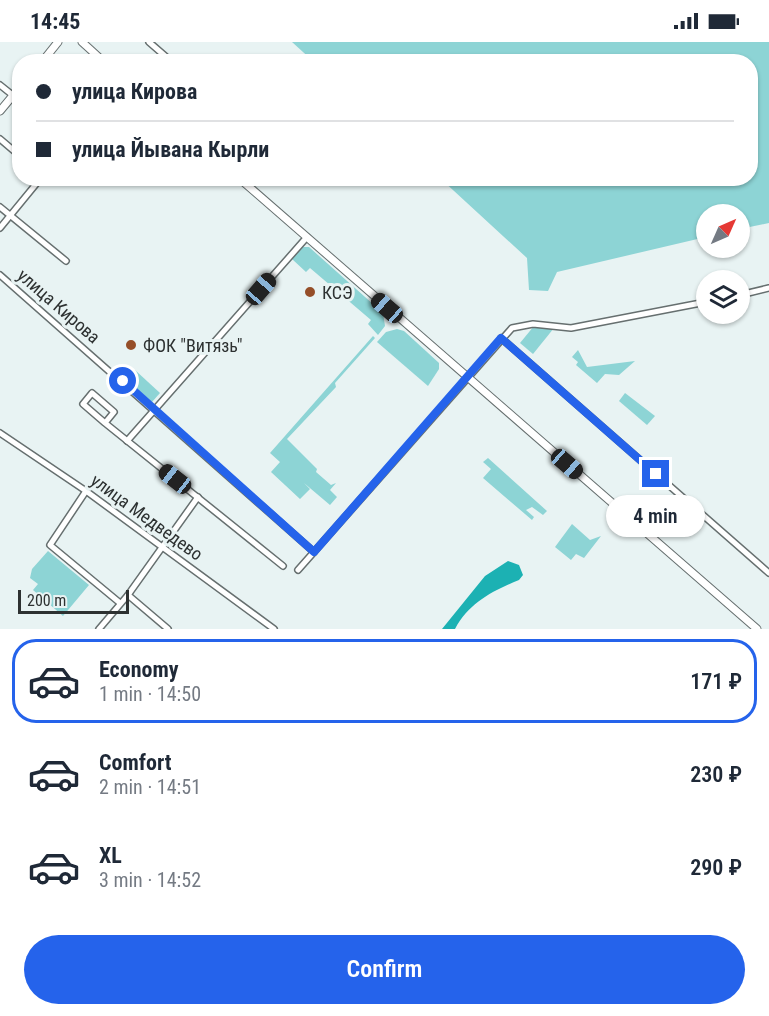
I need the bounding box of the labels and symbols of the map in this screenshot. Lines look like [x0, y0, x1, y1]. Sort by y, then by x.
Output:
north arrow [696, 204, 750, 258]
street label: улица Кирова [13, 265, 105, 347]
car [242, 270, 280, 308]
place label: КСЭ [322, 282, 353, 303]
marker: КСЭ [303, 285, 317, 299]
car [368, 289, 406, 327]
place label: ФОК "Витязь" [143, 335, 243, 356]
marker: ФОК "Витязь" [124, 338, 138, 352]
route start [109, 367, 136, 394]
car [548, 445, 586, 483]
route end [642, 460, 669, 487]
car [155, 461, 195, 497]
street label: улица Медведево [87, 469, 207, 565]
callout: 4 min [606, 495, 706, 537]
scale bar [18, 587, 129, 614]

